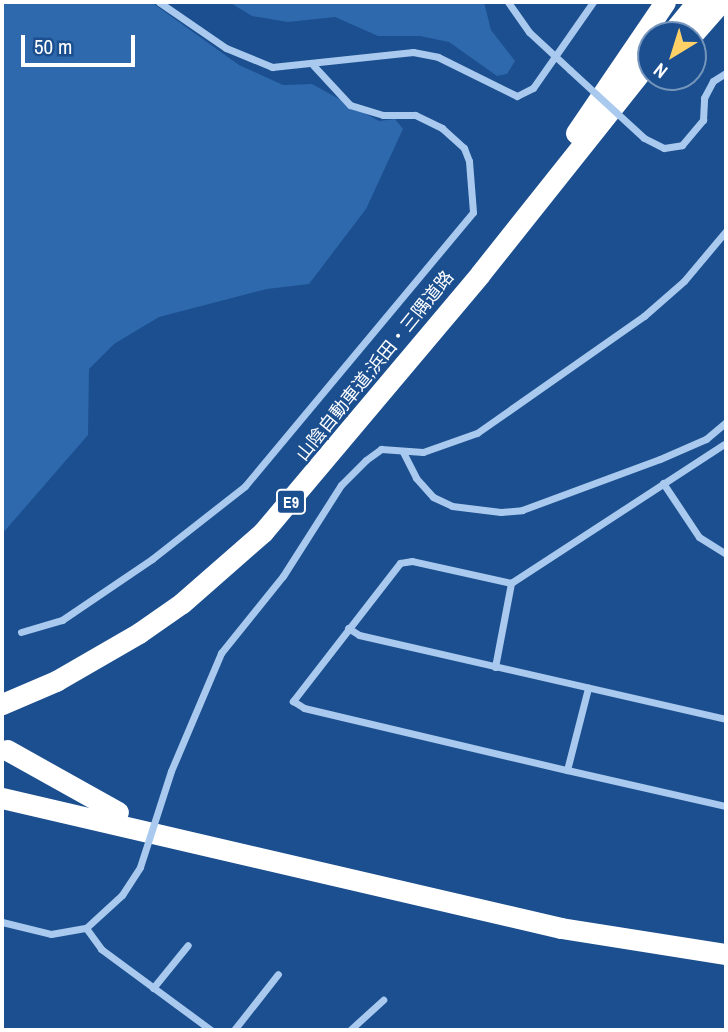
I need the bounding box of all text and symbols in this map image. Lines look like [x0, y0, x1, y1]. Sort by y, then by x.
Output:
scale bar [24, 21, 138, 65]
north arrow [637, 21, 707, 91]
text: 50 m [34, 32, 72, 61]
text: N [648, 57, 673, 85]
street label: 山陰自動車道;浜田・三隅道路 [292, 267, 458, 465]
road number: E9 [275, 489, 307, 514]

